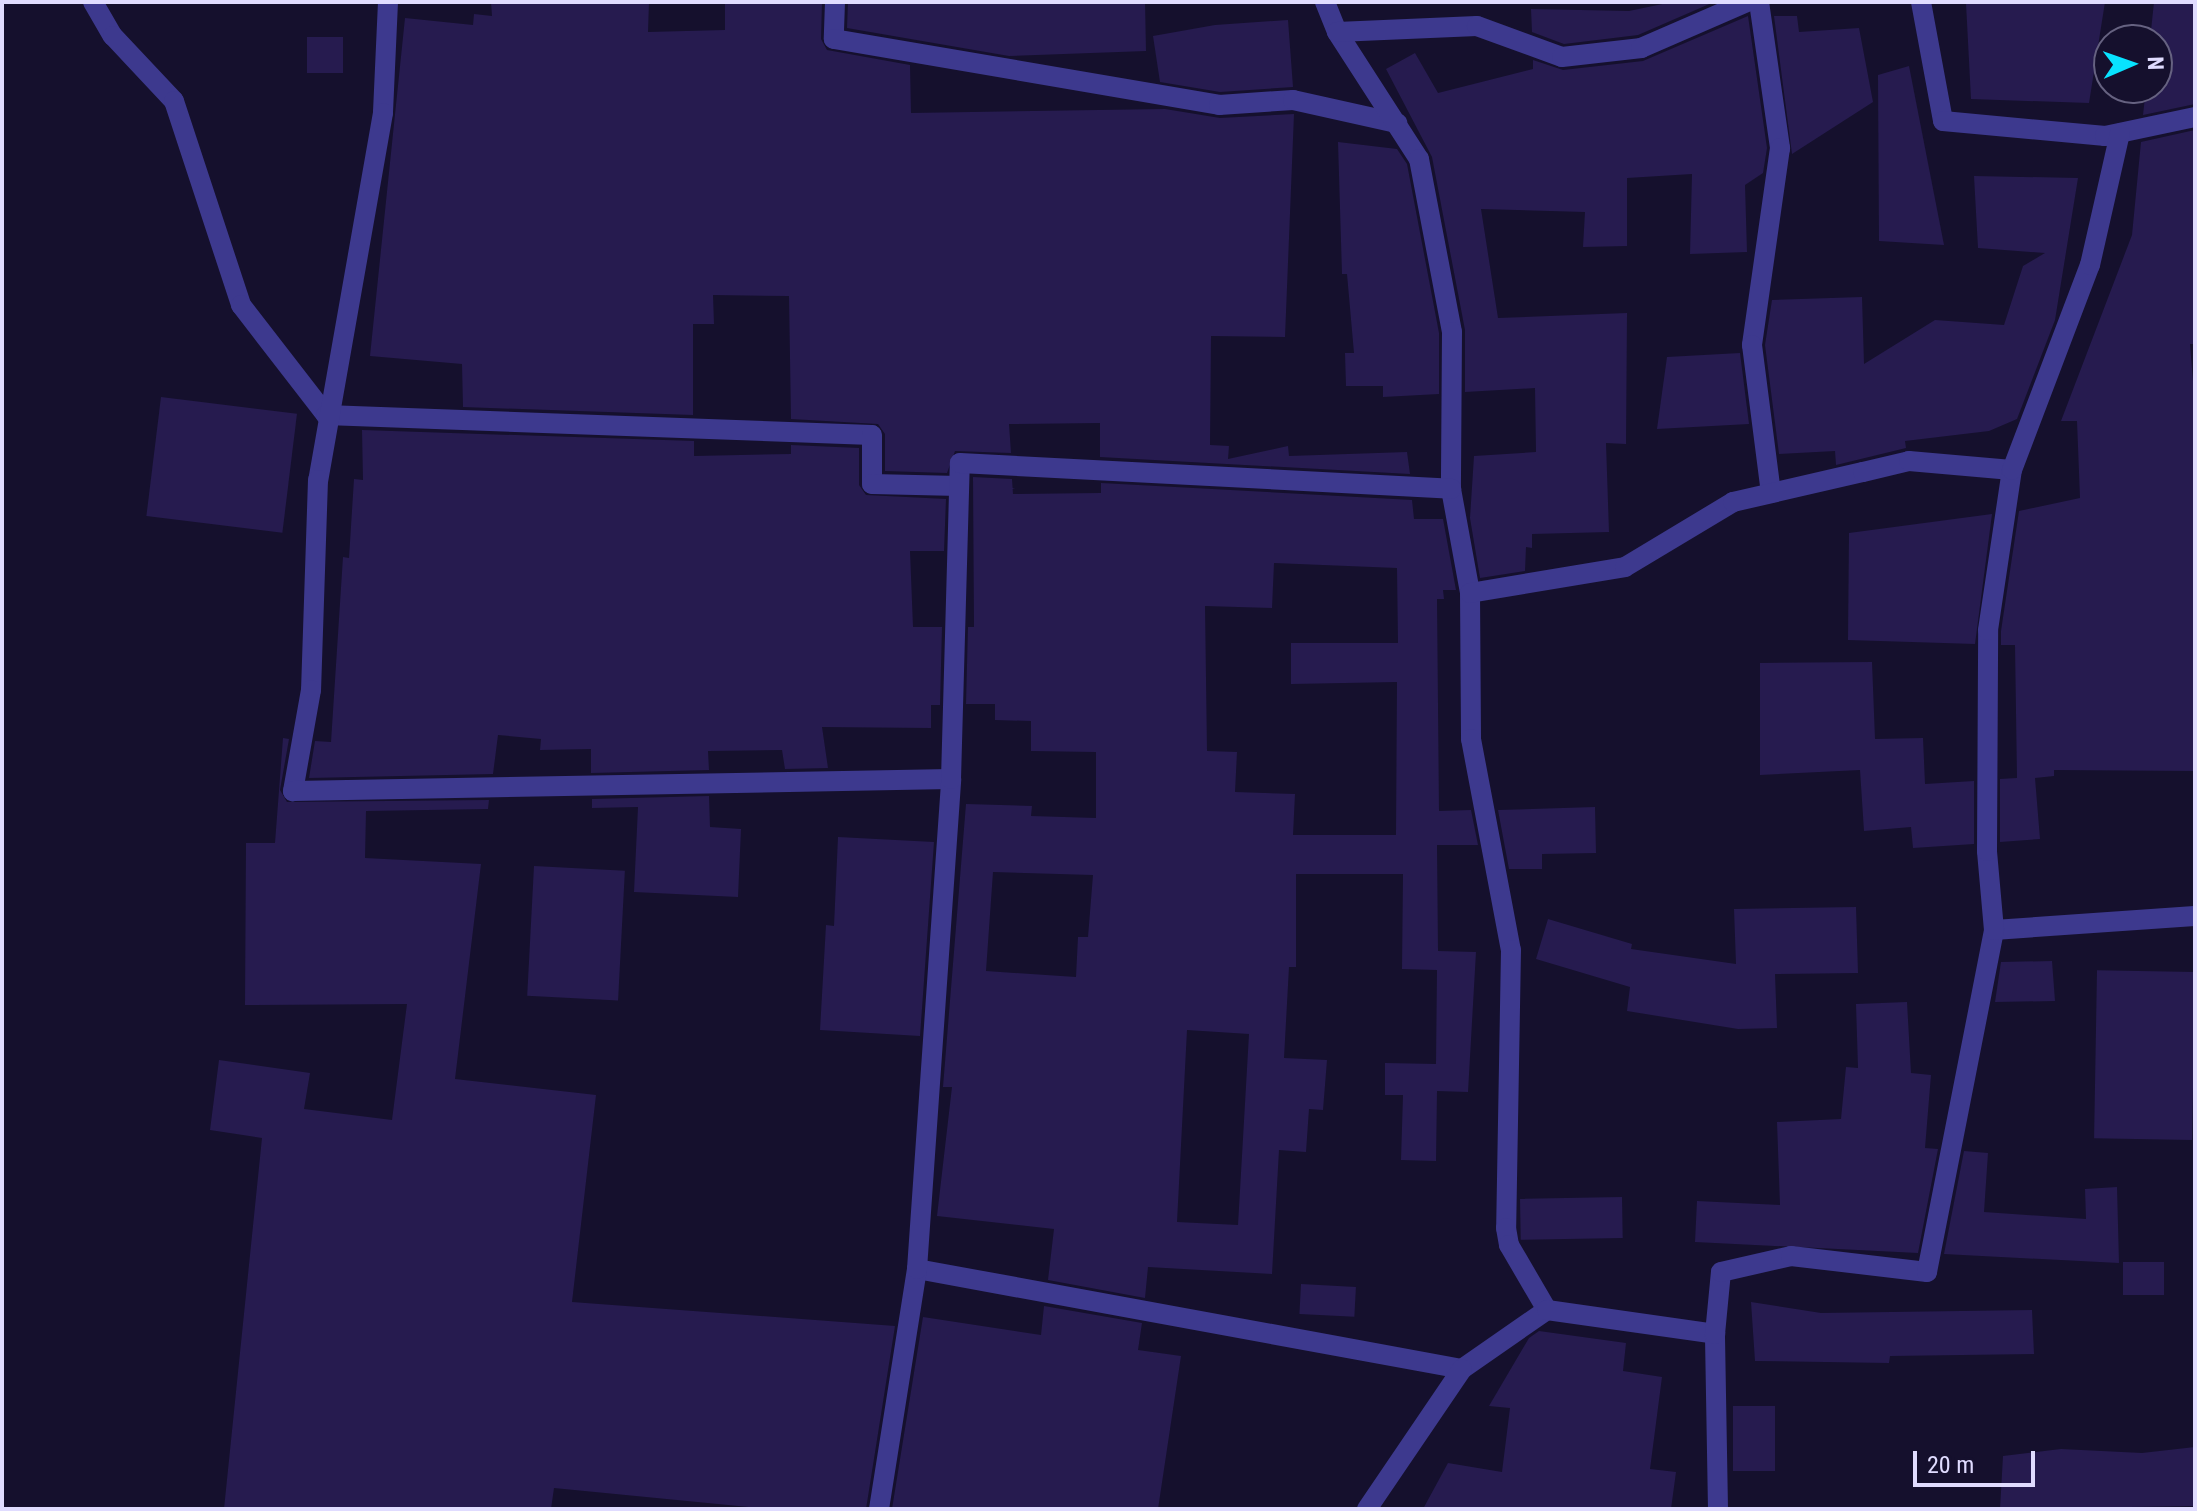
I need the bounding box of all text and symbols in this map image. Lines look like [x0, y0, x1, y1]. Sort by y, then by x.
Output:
north arrow [2093, 24, 2173, 104]
text: N [2143, 56, 2168, 70]
scale bar [1917, 1435, 2039, 1485]
text: 20 m [1927, 1451, 1974, 1479]

